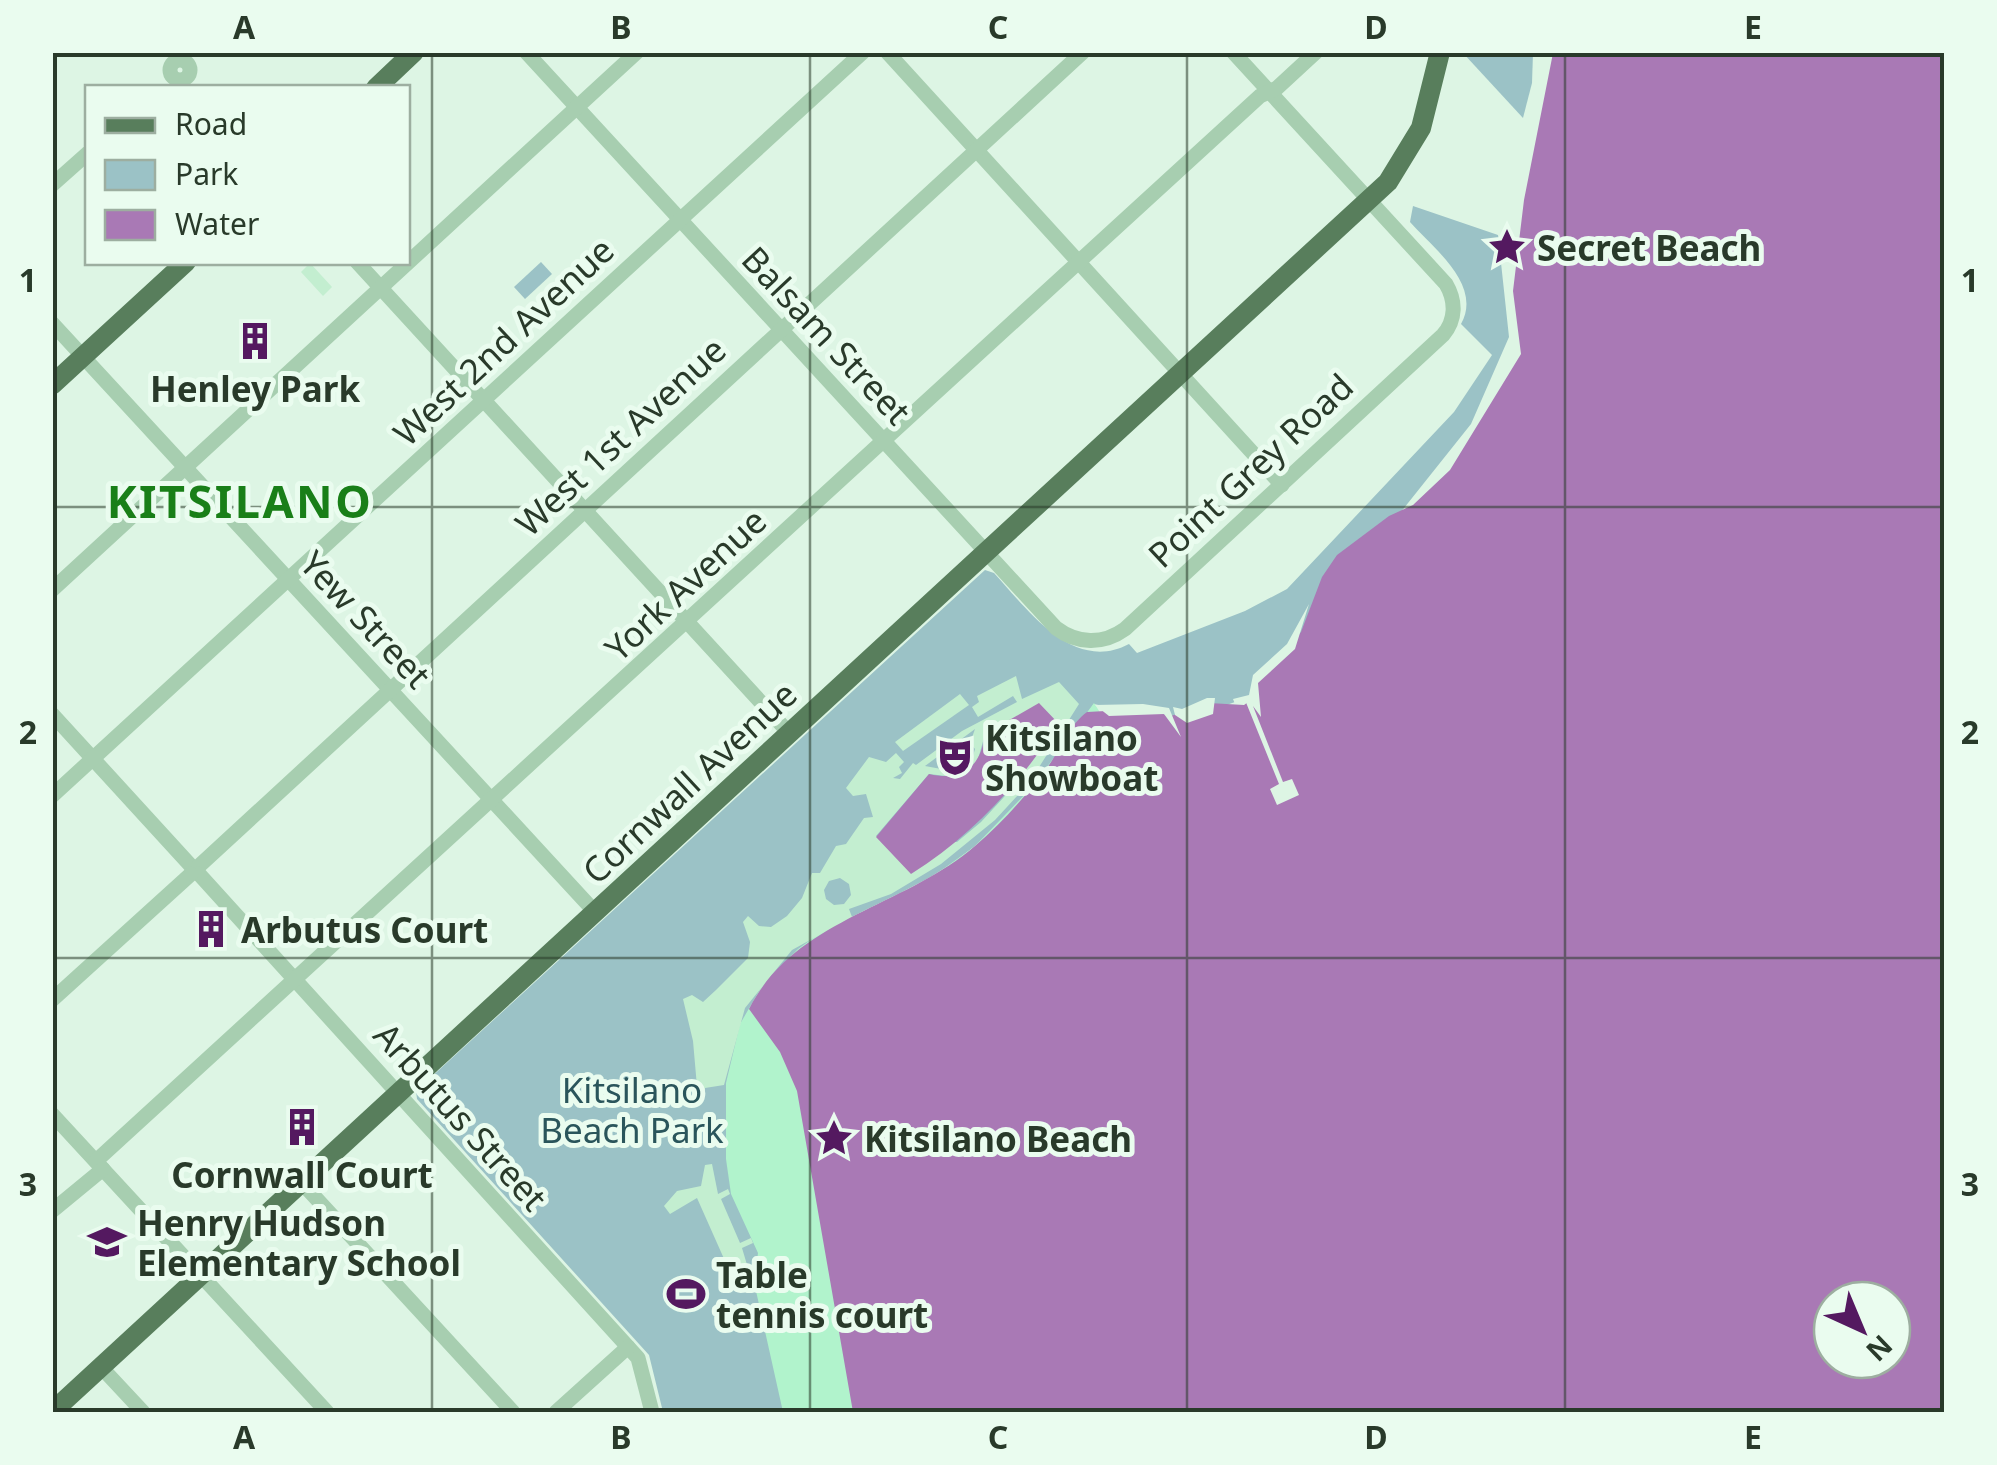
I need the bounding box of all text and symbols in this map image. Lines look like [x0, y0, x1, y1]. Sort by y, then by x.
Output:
text: A [233, 5, 256, 48]
text: B [610, 5, 632, 48]
text: C [988, 5, 1008, 48]
text: D [1364, 5, 1388, 48]
text: E [1744, 5, 1762, 48]
legend [85, 85, 410, 265]
text: Road [175, 103, 247, 144]
text: Park [175, 153, 238, 194]
text: Water [175, 203, 259, 244]
place label: Secret Beach [1537, 224, 1761, 271]
place icon: Secret Beach [1486, 226, 1528, 268]
street label: West 2nd Avenue [383, 227, 623, 455]
street label: Balsam Street [732, 236, 922, 434]
text: 1 [19, 258, 37, 301]
text: 1 [1961, 258, 1979, 301]
building icon: Henley Park [234, 320, 276, 362]
street label: West 1st Avenue [505, 326, 735, 546]
street label: Point Grey Road [1137, 363, 1363, 577]
place label: Henley Park [150, 365, 360, 412]
district label: KITSILANO [107, 470, 373, 531]
street label: York Avenue [594, 497, 776, 671]
street label: Yew Street [290, 540, 442, 698]
street label: Cornwall Avenue [572, 671, 806, 893]
text: 2 [19, 710, 37, 753]
text: 2 [1961, 710, 1979, 753]
place label: Kitsilano Showboat [985, 714, 1158, 801]
theatre icon: Kitsilano Showboat [934, 736, 976, 778]
place label: Arbutus Court [241, 906, 488, 953]
building icon: Arbutus Court [190, 908, 232, 950]
street label: Arbutus Street [364, 1012, 558, 1220]
park label: Kitsilano Beach Park [540, 1066, 724, 1153]
building icon: Cornwall Court [281, 1106, 323, 1148]
place label: Kitsilano Beach [864, 1115, 1132, 1162]
place icon: Kitsilano Beach [813, 1117, 855, 1159]
place label: Cornwall Court [171, 1151, 433, 1198]
text: 3 [19, 1162, 37, 1205]
text: 3 [1961, 1162, 1979, 1205]
place label: Henry Hudson Elementary School [137, 1199, 461, 1286]
school or university icon: Henry Hudson Elementary School [86, 1221, 128, 1263]
place label: Table tennis court [716, 1251, 928, 1338]
sports icon: Table tennis court [665, 1273, 707, 1315]
north arrow [1812, 1280, 1912, 1380]
text: N [1859, 1327, 1901, 1370]
text: A [233, 1415, 256, 1458]
text: B [610, 1415, 632, 1458]
text: C [988, 1415, 1008, 1458]
text: D [1364, 1415, 1388, 1458]
text: E [1744, 1415, 1762, 1458]

